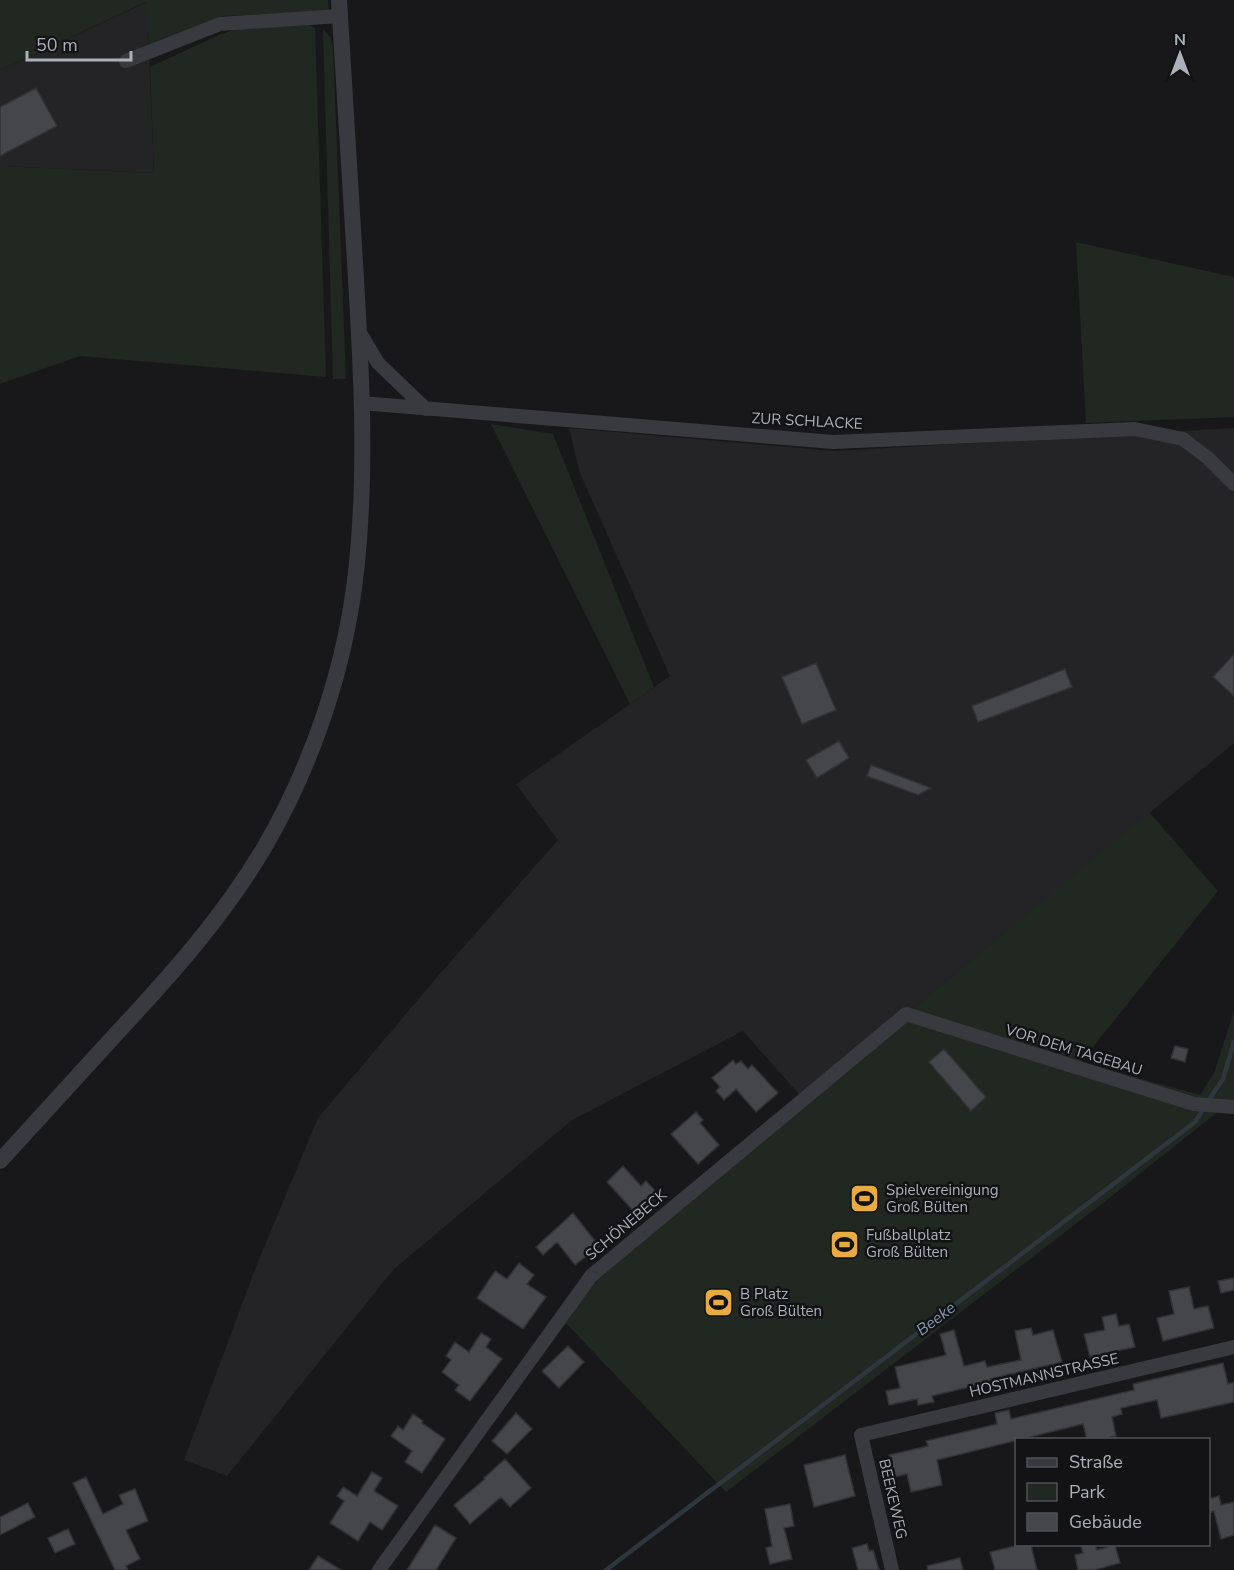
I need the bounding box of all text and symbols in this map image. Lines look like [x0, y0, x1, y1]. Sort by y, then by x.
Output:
scale bar [27, 24, 130, 62]
north arrow [1150, 24, 1210, 84]
text: N [1174, 29, 1186, 51]
text: 50 m [36, 33, 78, 57]
street label: ZUR SCHLACKE [751, 408, 863, 434]
street label: VOR DEM TAGEBAU [1002, 1019, 1145, 1080]
place label: Spielvereinigung Groß Bülten [886, 1180, 999, 1217]
sports icon: Spielvereinigung Groß Bülten [849, 1183, 881, 1215]
street label: SCHÖNEBECK [581, 1185, 671, 1265]
place label: Fußballplatz Groß Bülten [866, 1225, 951, 1262]
sports icon: Fußballplatz Groß Bülten [829, 1228, 861, 1260]
place label: B Platz Groß Bülten [740, 1284, 822, 1321]
sports icon: B Platz Groß Bülten [703, 1287, 735, 1319]
water label: Beeke [912, 1297, 961, 1341]
street label: HOSTMANNSTRASSE [967, 1348, 1121, 1402]
legend [1015, 1438, 1210, 1546]
text: Straße [1069, 1450, 1123, 1474]
street label: BEEKEWEG [874, 1457, 912, 1541]
text: Park [1069, 1480, 1106, 1504]
text: Gebäude [1069, 1510, 1142, 1534]

